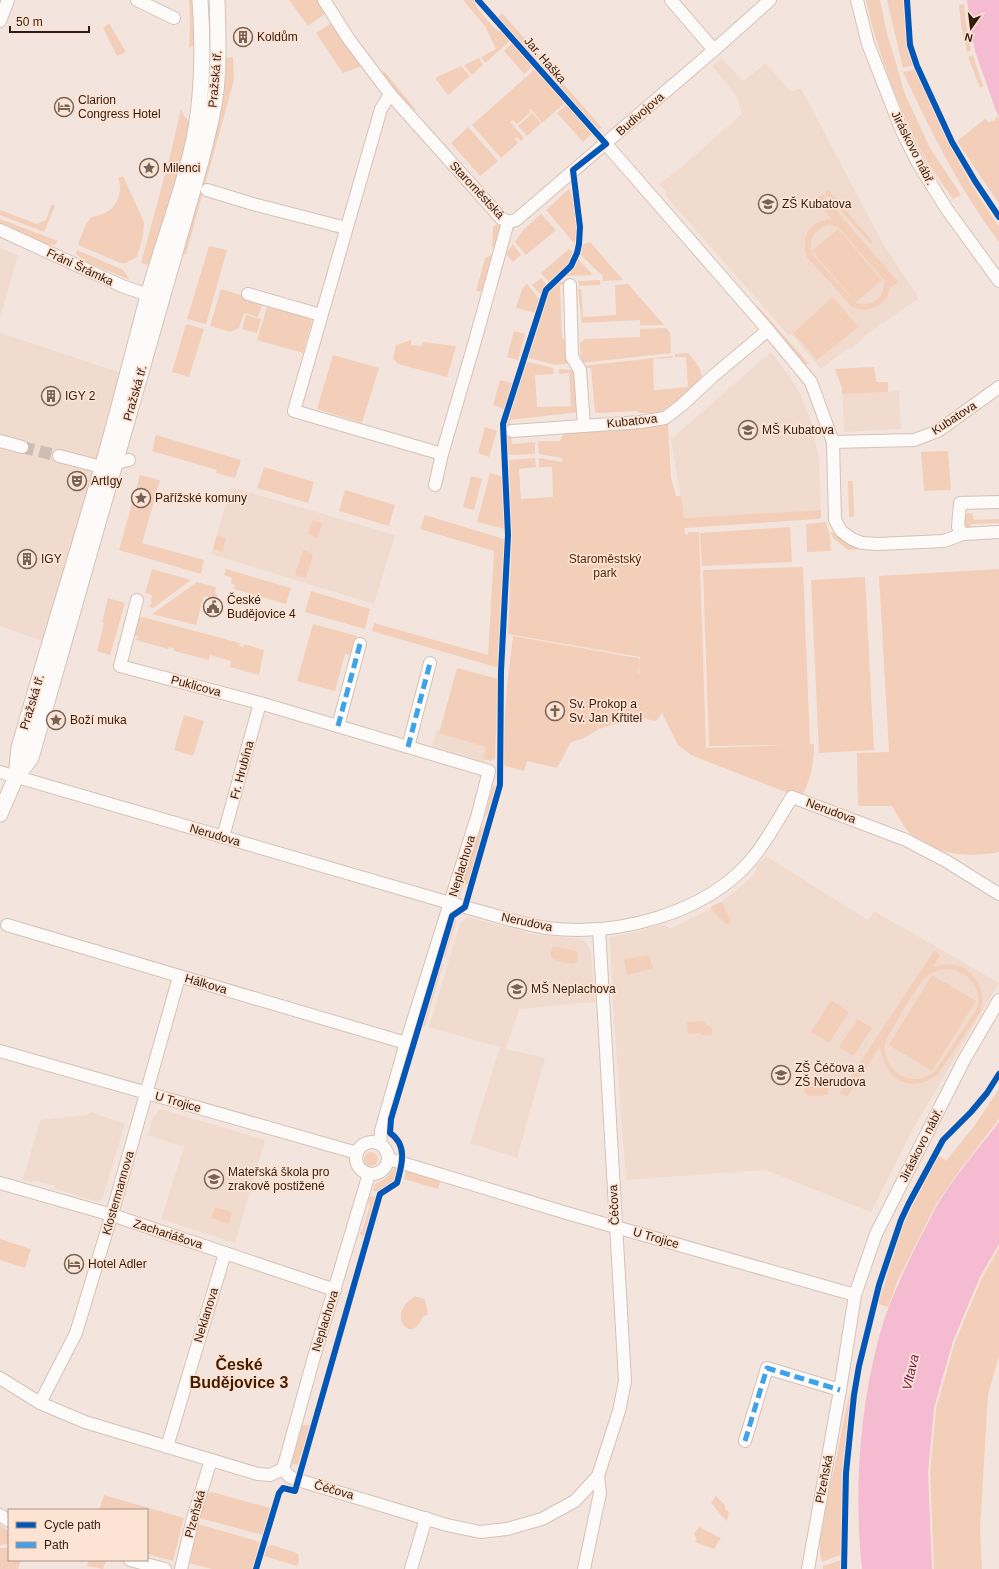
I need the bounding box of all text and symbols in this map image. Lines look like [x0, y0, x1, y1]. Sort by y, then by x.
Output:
scale bar [10, 8, 89, 34]
north arrow [951, 8, 991, 48]
text: 50 m [16, 15, 43, 29]
building icon: Koldům [232, 26, 254, 48]
place label: Koldům [257, 30, 298, 44]
text: N [963, 31, 974, 44]
street label: Jar. Haška [521, 34, 569, 86]
street label: Pražská tř. [206, 50, 224, 108]
street label: Budivojova [613, 89, 667, 139]
place label: Clarion Congress Hotel [78, 93, 161, 121]
hotel icon: Clarion Congress Hotel [53, 96, 75, 118]
street label: Jiráskovo nábř. [888, 109, 938, 187]
place icon: Milenci [138, 157, 160, 179]
street label: Staroměstská [447, 158, 507, 222]
place label: Milenci [163, 161, 200, 175]
school or university icon: ZŠ Kubatova [757, 193, 779, 215]
place label: ZŠ Kubatova [782, 196, 852, 211]
street label: Fráni Šrámka [44, 245, 116, 289]
street label: Pražská tř. [120, 364, 150, 422]
building icon: IGY 2 [40, 385, 62, 407]
place label: IGY 2 [65, 389, 96, 403]
street label: Kubatova [929, 398, 979, 438]
street label: Kubatova [606, 411, 658, 431]
school or university icon: MŠ Kubatova [737, 419, 759, 441]
place label: MŠ Kubatova [762, 422, 834, 437]
theatre icon: ArtIgy [66, 470, 88, 492]
place label: ArtIgy [91, 474, 122, 488]
place icon: Pařížské komuny [130, 487, 152, 509]
place label: Pařížské komuny [155, 491, 247, 505]
building icon: IGY [16, 548, 38, 570]
place label: IGY [41, 552, 62, 566]
park label: Staroměstský park [569, 552, 641, 580]
place label: České Budějovice 4 [227, 592, 296, 621]
public building icon: České Budějovice 4 [202, 596, 224, 618]
street label: Pražská tř. [17, 673, 47, 731]
street label: Puklicova [169, 673, 223, 699]
place label: Sv. Prokop a Sv. Jan Křtitel [569, 697, 642, 725]
church icon: Sv. Prokop a Sv. Jan Křtitel [544, 700, 566, 722]
place icon: Boží muka [45, 709, 67, 731]
place label: Boží muka [70, 713, 127, 727]
street label: Fr. Hrubína [227, 739, 257, 801]
street label: Nerudova [804, 796, 858, 827]
street label: Nerudova [188, 821, 242, 849]
street label: Neplachova [446, 833, 478, 898]
street label: Nerudova [500, 910, 554, 934]
street label: Hálkova [183, 971, 229, 997]
school or university icon: MŠ Neplachova [506, 978, 528, 1000]
place label: MŠ Neplachova [531, 981, 616, 996]
place label: ZŠ Čéčova a ZŠ Nerudova [795, 1060, 866, 1089]
school or university icon: ZŠ Čéčova a ZŠ Nerudova [770, 1064, 792, 1086]
street label: U Trojice [153, 1089, 203, 1115]
street label: Jiráskovo nábř. [896, 1106, 946, 1184]
street label: Klostermannova [99, 1149, 137, 1237]
place label: Mateřská škola pro zrakově postižené [228, 1165, 330, 1193]
school or university icon: Mateřská škola pro zrakově postižené [203, 1168, 225, 1190]
street label: Čéčova [605, 1184, 622, 1226]
street label: Zachariášova [132, 1216, 205, 1252]
street label: U Trojice [631, 1225, 681, 1251]
hotel icon: Hotel Adler [63, 1253, 85, 1275]
place label: Hotel Adler [88, 1257, 147, 1271]
street label: Neklanova [191, 1286, 221, 1344]
street label: Neplachova [309, 1288, 341, 1353]
water label: Vltava [899, 1353, 922, 1391]
district label: České Budějovice 3 [190, 1355, 288, 1391]
street label: Plzeňská [812, 1453, 836, 1504]
street label: Čéčova [313, 1477, 356, 1502]
street label: Plzeňská [182, 1488, 208, 1539]
legend [8, 1509, 148, 1561]
text: Cycle path [44, 1518, 101, 1532]
text: Path [44, 1538, 69, 1552]

